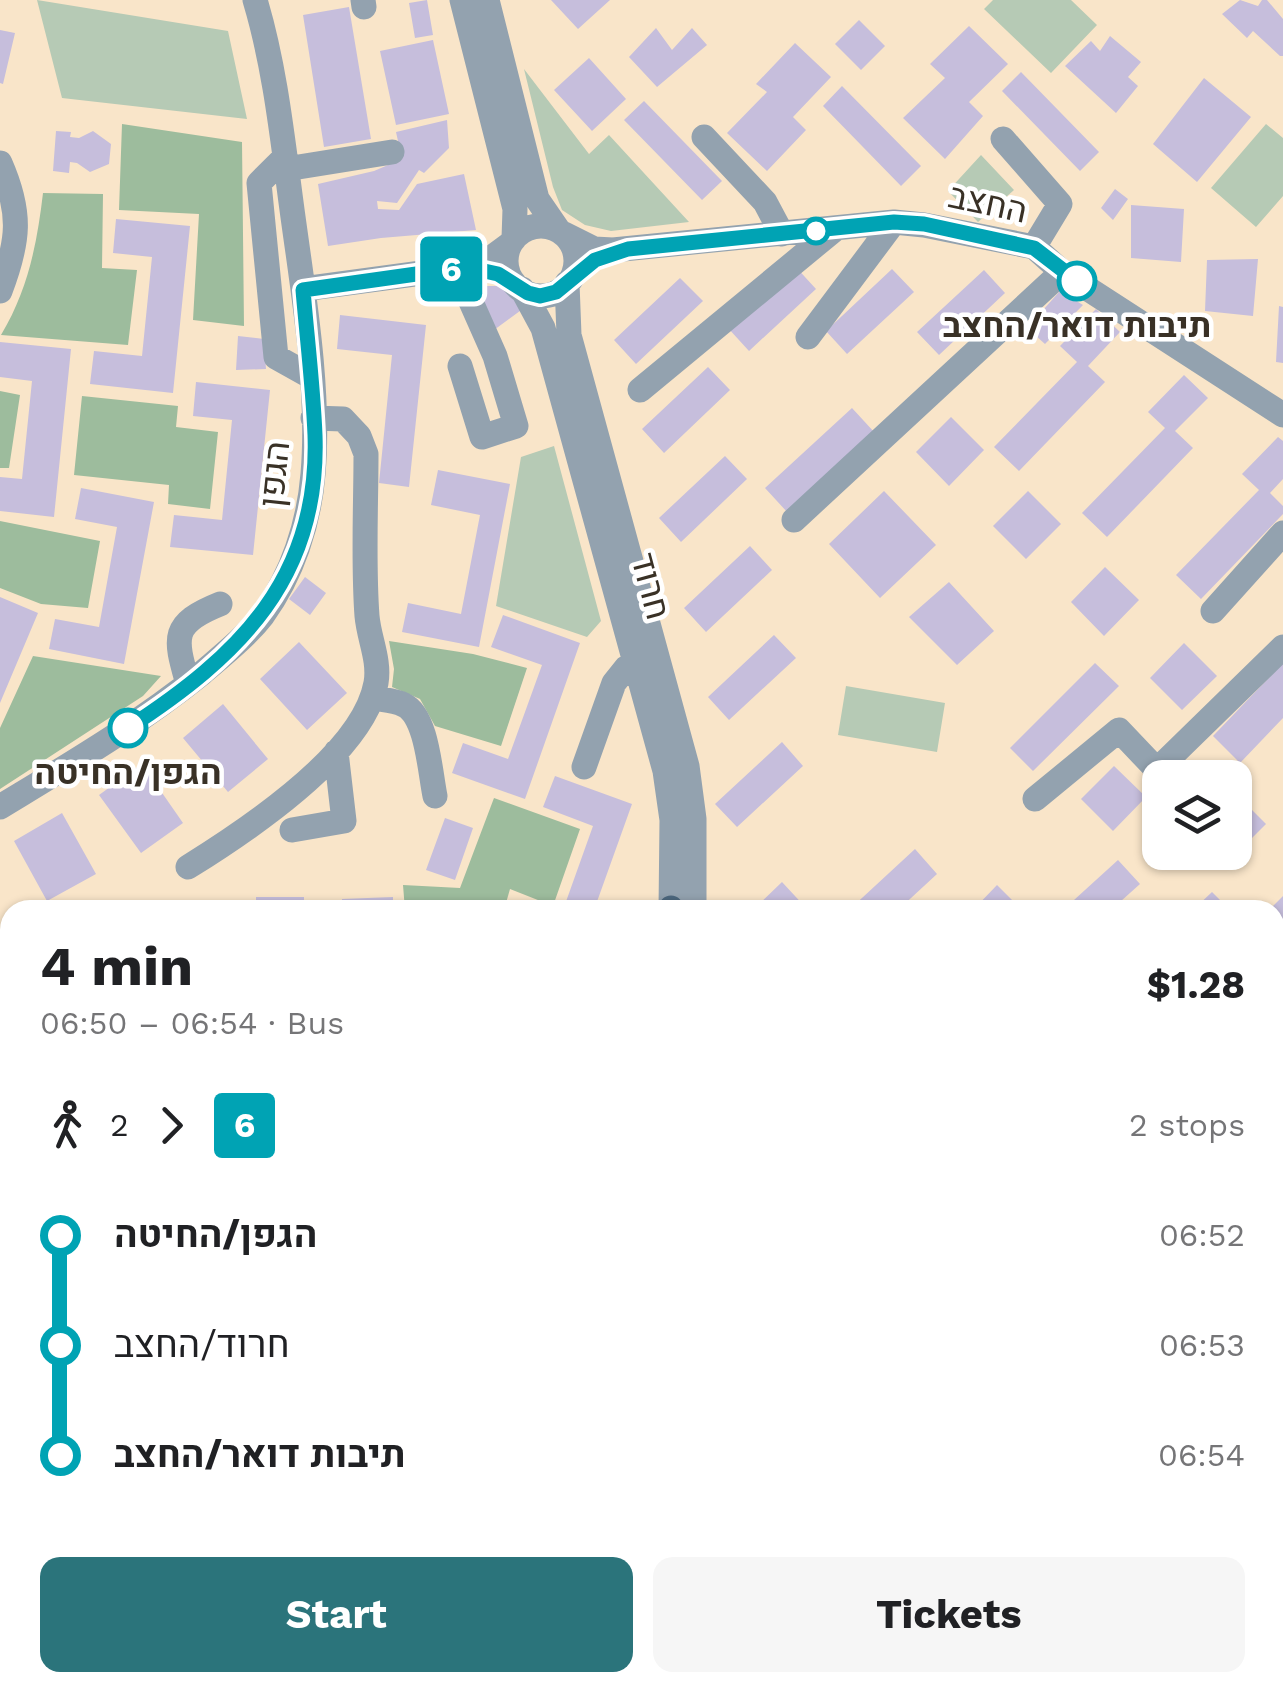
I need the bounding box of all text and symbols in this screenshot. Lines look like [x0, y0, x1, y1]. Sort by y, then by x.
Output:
street label: החצב [945, 174, 1031, 232]
unlabelled marker [803, 218, 829, 244]
line badge: 6 [418, 236, 484, 302]
text: 6 [440, 248, 462, 290]
marker: תיבות דואר/החצב [1058, 262, 1096, 300]
place label: תיבות דואר/החצב [943, 304, 1211, 346]
street label: הגפן [250, 439, 298, 509]
street label: חרוד [622, 548, 680, 624]
marker: הגפן/החיטה [109, 709, 147, 747]
place label: הגפן/החיטה [34, 751, 222, 793]
map controls [1142, 760, 1252, 870]
button: layers [1142, 760, 1252, 870]
text: 4 min [40, 934, 193, 998]
text: $1.28 [1147, 963, 1245, 1007]
text: 06:50 – 06:54 · Bus [40, 1004, 344, 1042]
icon: walk [40, 1098, 95, 1153]
icon: forward [144, 1098, 199, 1153]
text: 6 [234, 1104, 255, 1146]
text: 2 [110, 1106, 129, 1144]
text: 2 stops [1129, 1106, 1245, 1144]
text: הגפן/החיטה [114, 1212, 317, 1256]
text: 06:52 [1159, 1216, 1245, 1254]
text: חרוד/החצב [114, 1322, 290, 1366]
text: 06:53 [1159, 1326, 1245, 1364]
text: תיבות דואר/החצב [114, 1432, 405, 1476]
text: 06:54 [1158, 1436, 1245, 1474]
button: Start [40, 1557, 633, 1672]
button: Tickets [653, 1557, 1245, 1672]

